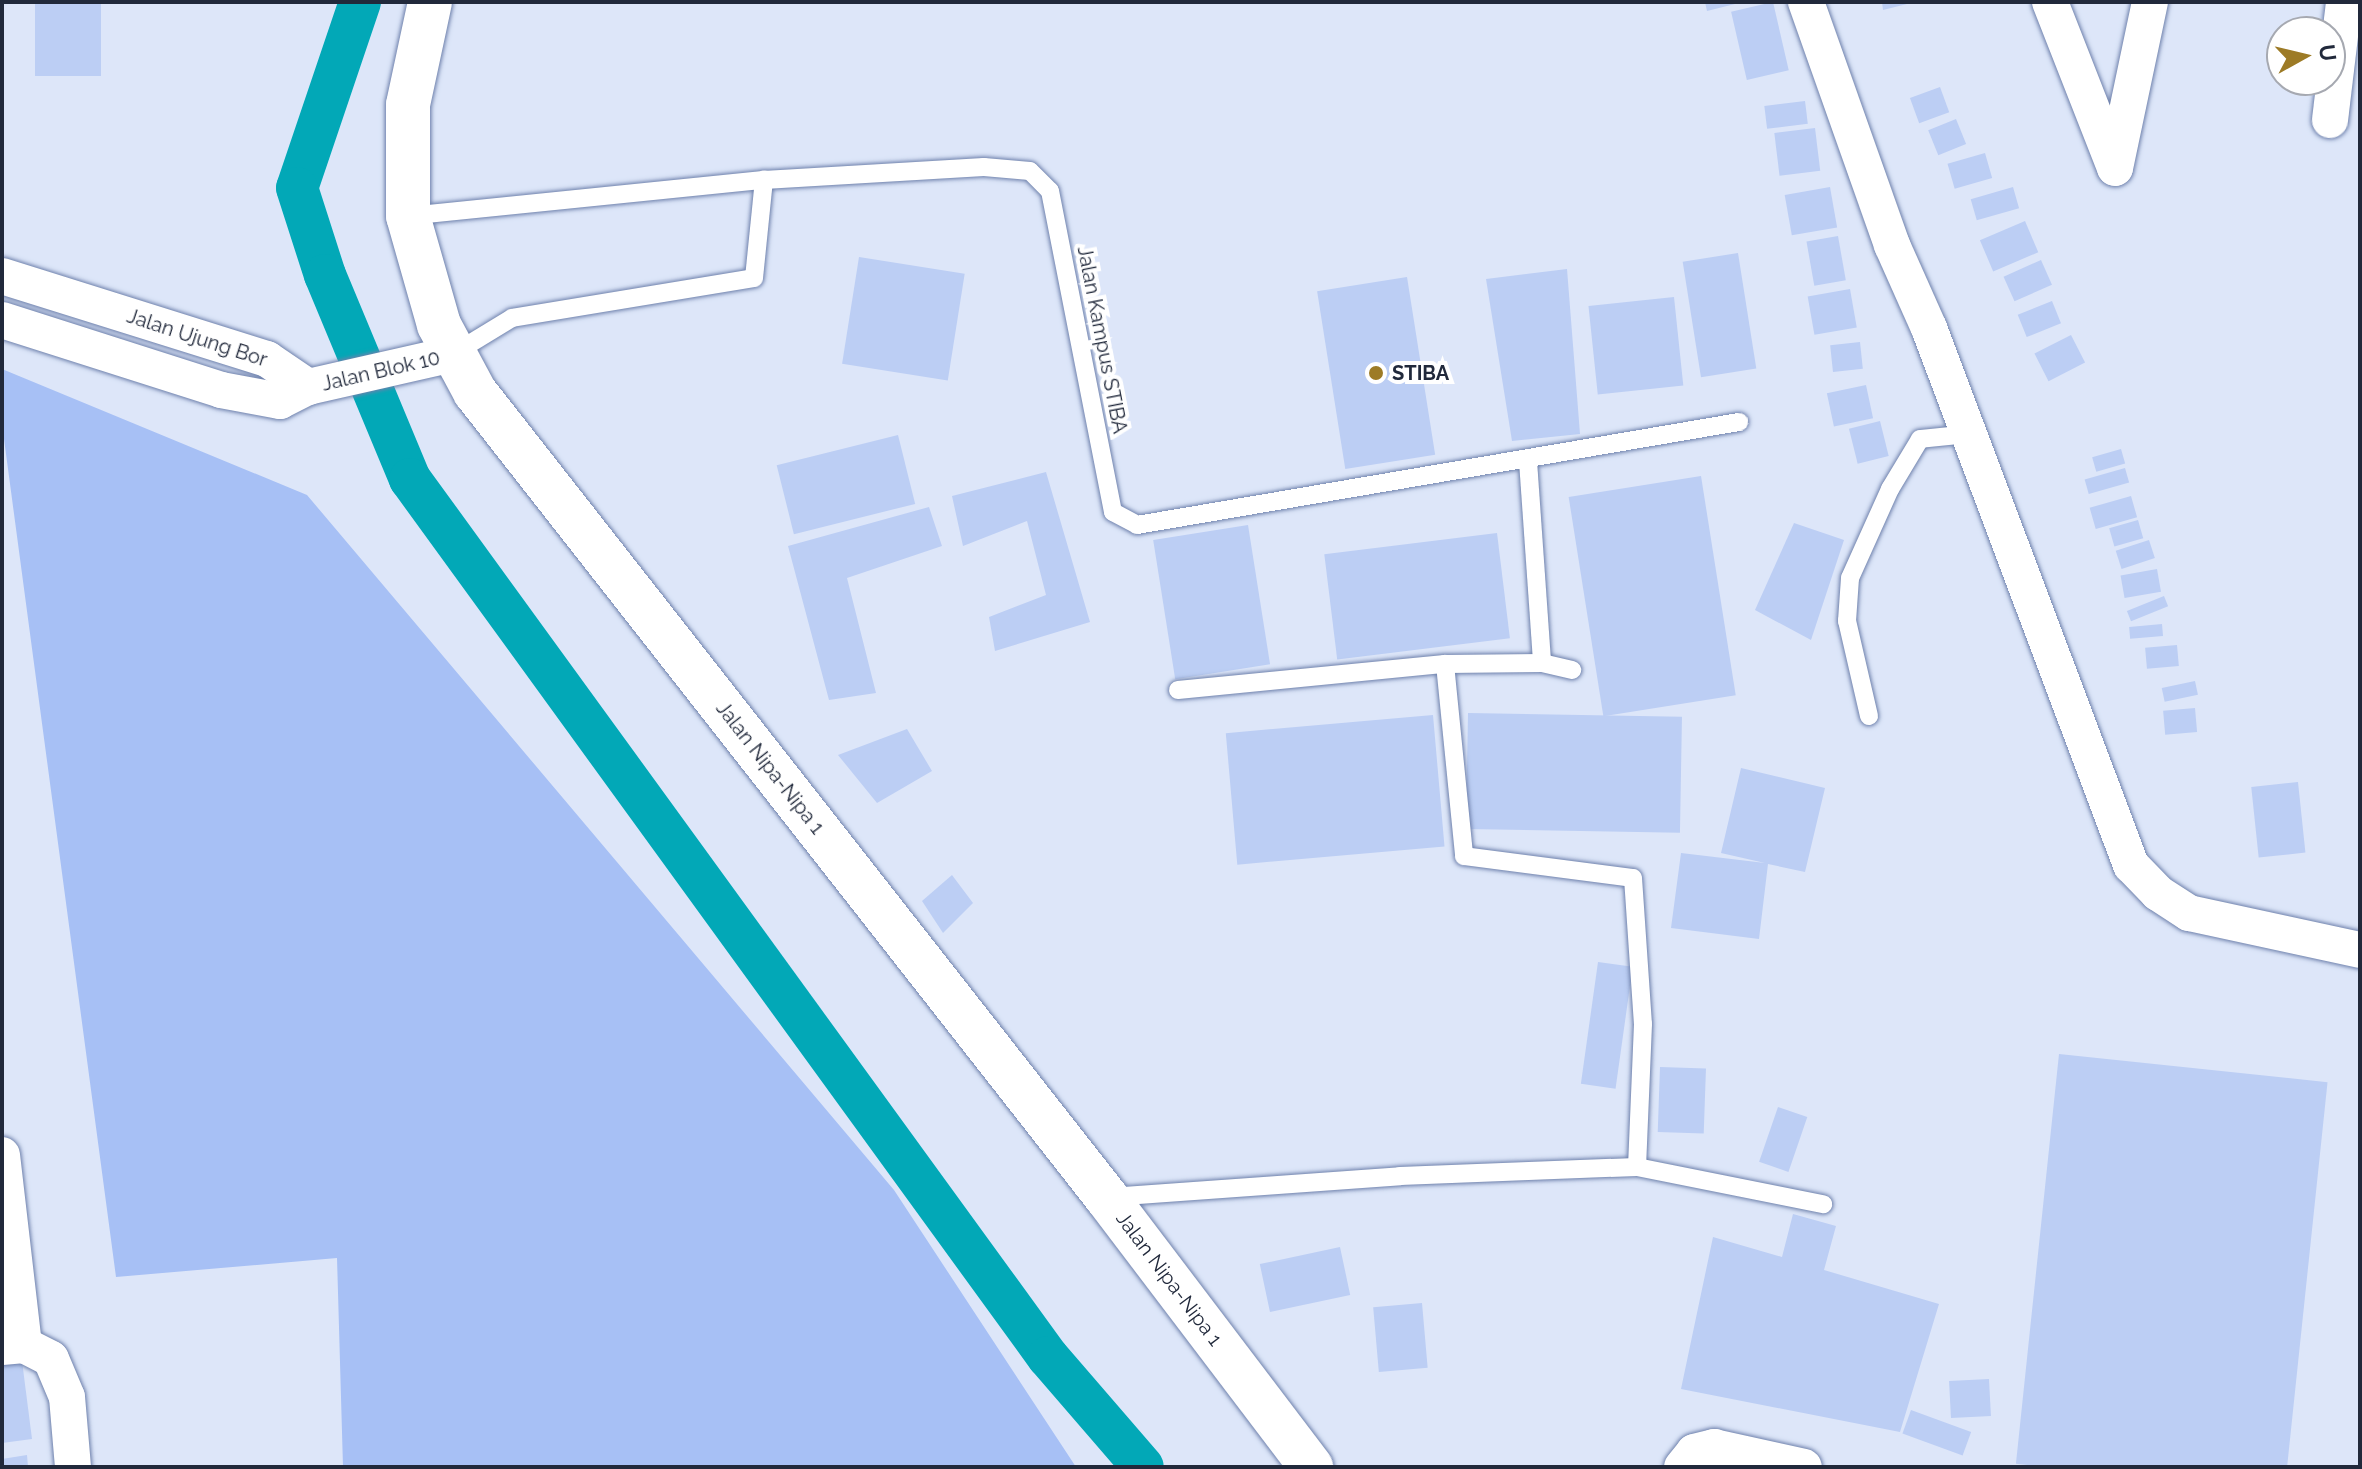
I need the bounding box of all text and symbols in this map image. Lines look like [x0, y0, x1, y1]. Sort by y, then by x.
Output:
north arrow [2266, 16, 2346, 96]
text: U [2314, 43, 2342, 63]
street label: Jalan Kampus STIBA [1072, 244, 1132, 436]
street label: Jalan Ujung Bor [124, 304, 270, 372]
street label: Jalan Blok 10 [320, 346, 442, 396]
place label: STIBA [1392, 361, 1449, 385]
marker: STIBA [1367, 364, 1385, 382]
street label: Jalan Nipa-Nipa 1 [711, 697, 829, 839]
street label: Jalan Nipa-Nipa 1 [1111, 1207, 1227, 1351]

